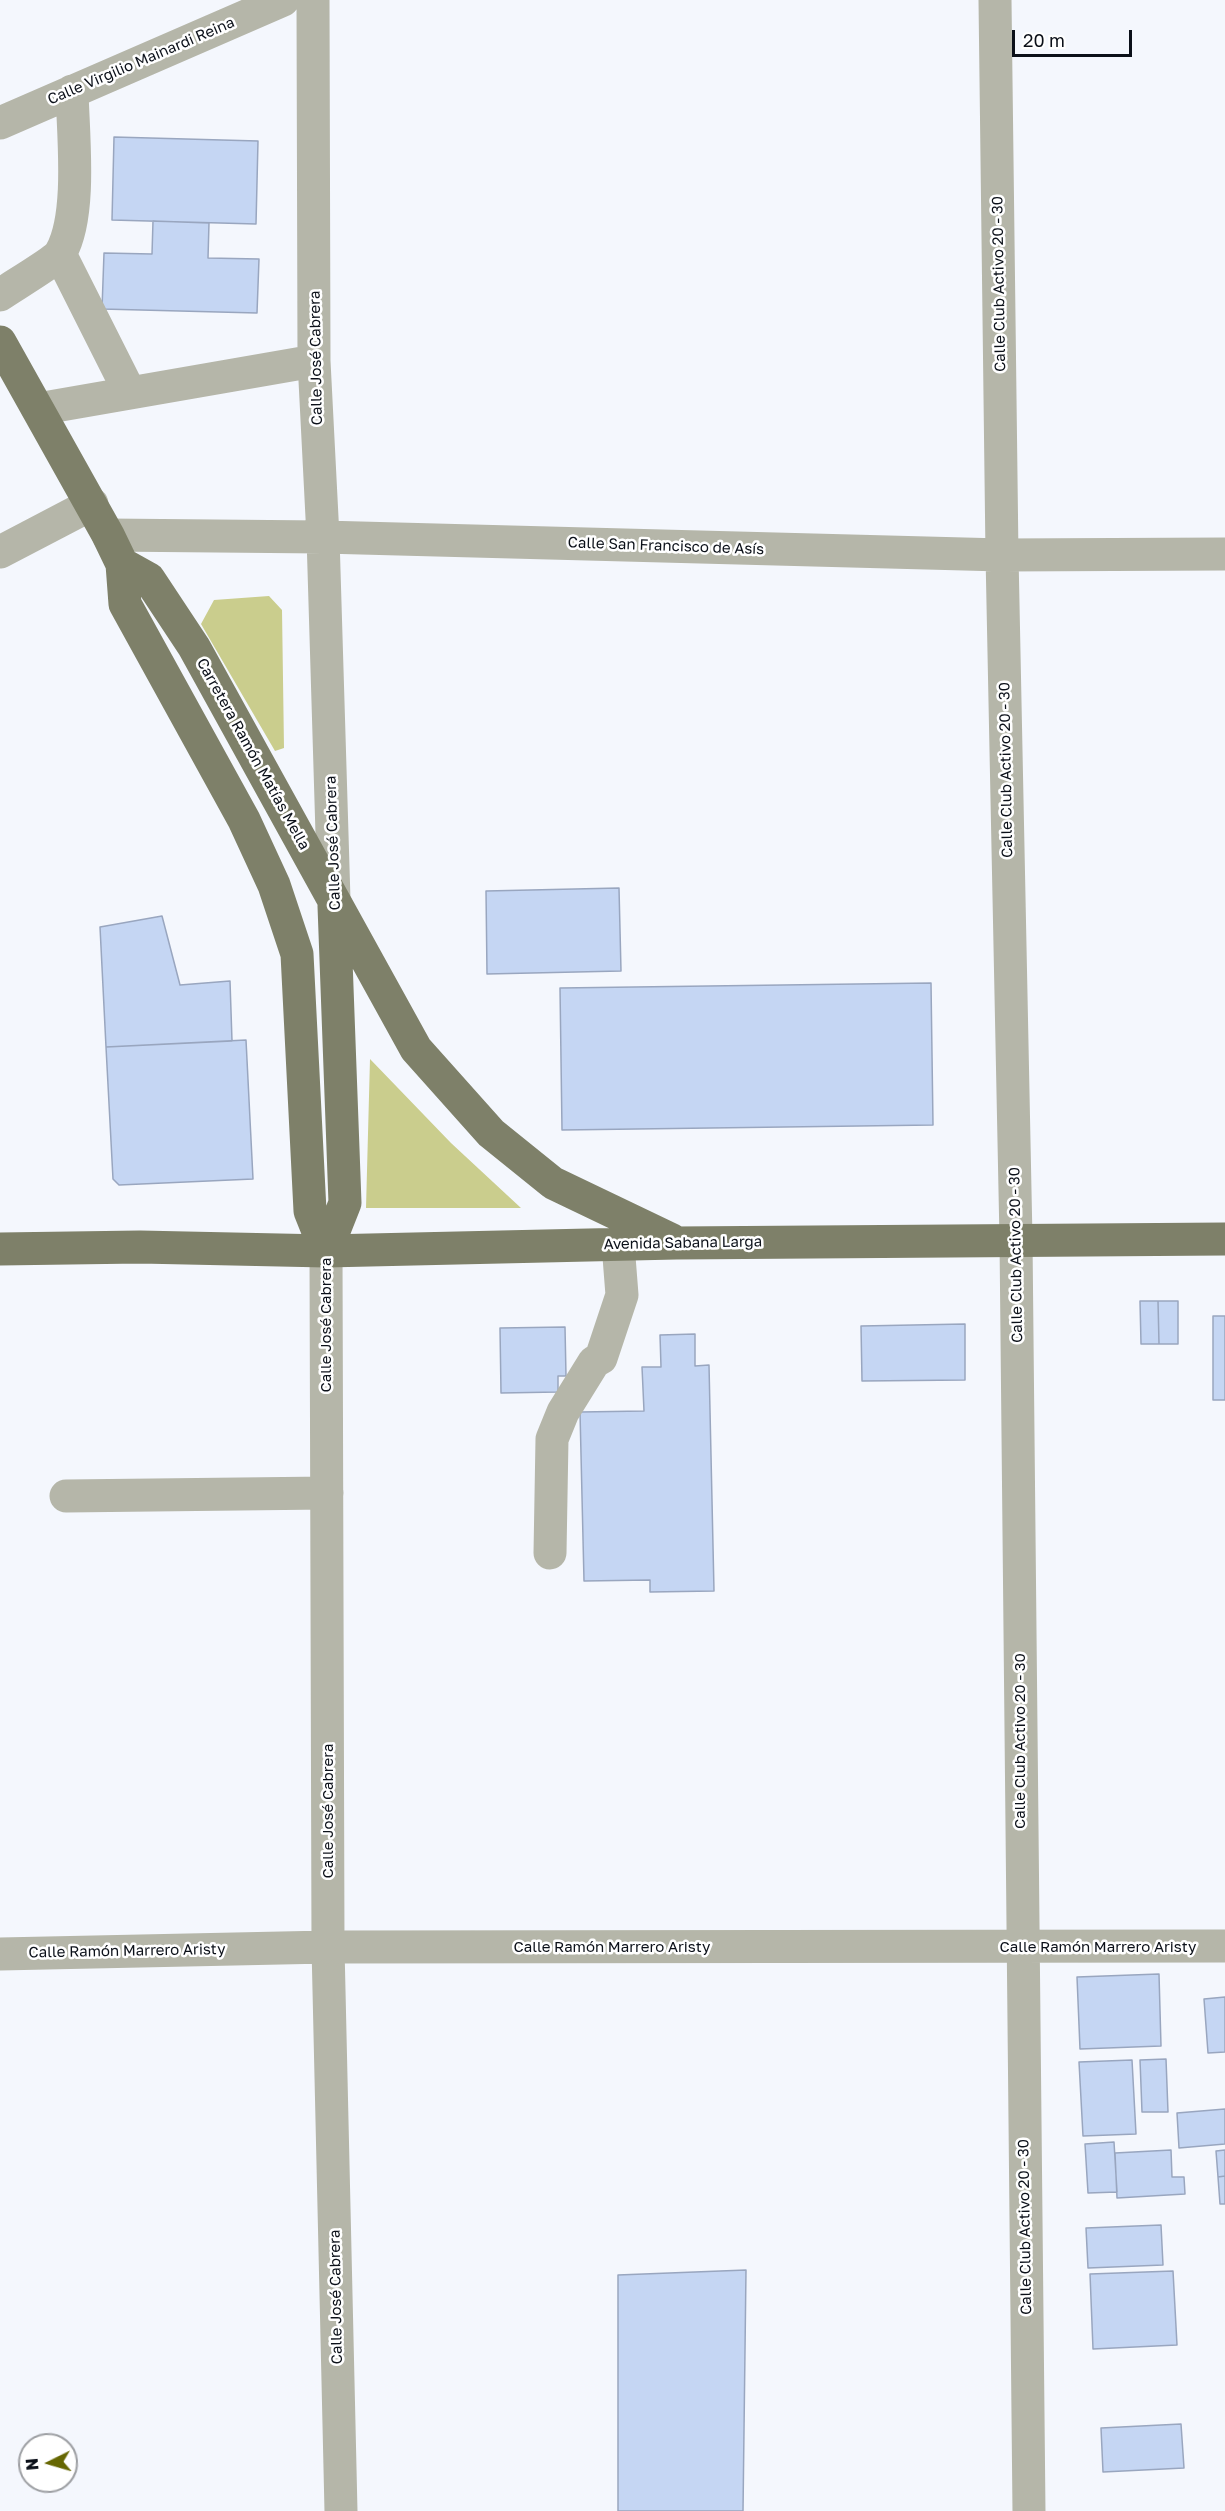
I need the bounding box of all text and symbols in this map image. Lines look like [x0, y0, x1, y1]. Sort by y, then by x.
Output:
street label: Calle Virgilio Mainardi Reina [45, 13, 237, 109]
scale bar [1015, 18, 1135, 56]
text: 20 m [1023, 29, 1065, 51]
street label: Calle Club Activo 20 - 30 [988, 196, 1010, 372]
street label: Calle José Cabrera [306, 290, 326, 426]
street label: Calle San Francisco de Asís [567, 534, 765, 558]
street label: Carretera Ramón Matías Mella [193, 655, 313, 853]
street label: Calle Club Activo 20 - 30 [995, 682, 1017, 858]
street label: Calle José Cabrera [322, 775, 344, 911]
street label: Calle Club Activo 20 - 30 [1005, 1167, 1027, 1343]
street label: Avenida Sabana Larga [604, 1233, 762, 1253]
street label: Calle José Cabrera [317, 1258, 335, 1392]
street label: Calle Club Activo 20 - 30 [1011, 1653, 1029, 1829]
street label: Calle José Cabrera [319, 1744, 337, 1878]
street label: Calle Ramón Marrero Aristy [514, 1938, 710, 1956]
street label: Calle Ramón Marrero Aristy [1000, 1938, 1196, 1956]
street label: Calle Ramón Marrero Aristy [28, 1940, 226, 1962]
street label: Calle Club Activo 20 - 30 [1014, 2139, 1036, 2315]
street label: Calle José Cabrera [326, 2229, 346, 2365]
north arrow [18, 2433, 78, 2493]
text: N [22, 2457, 43, 2471]

